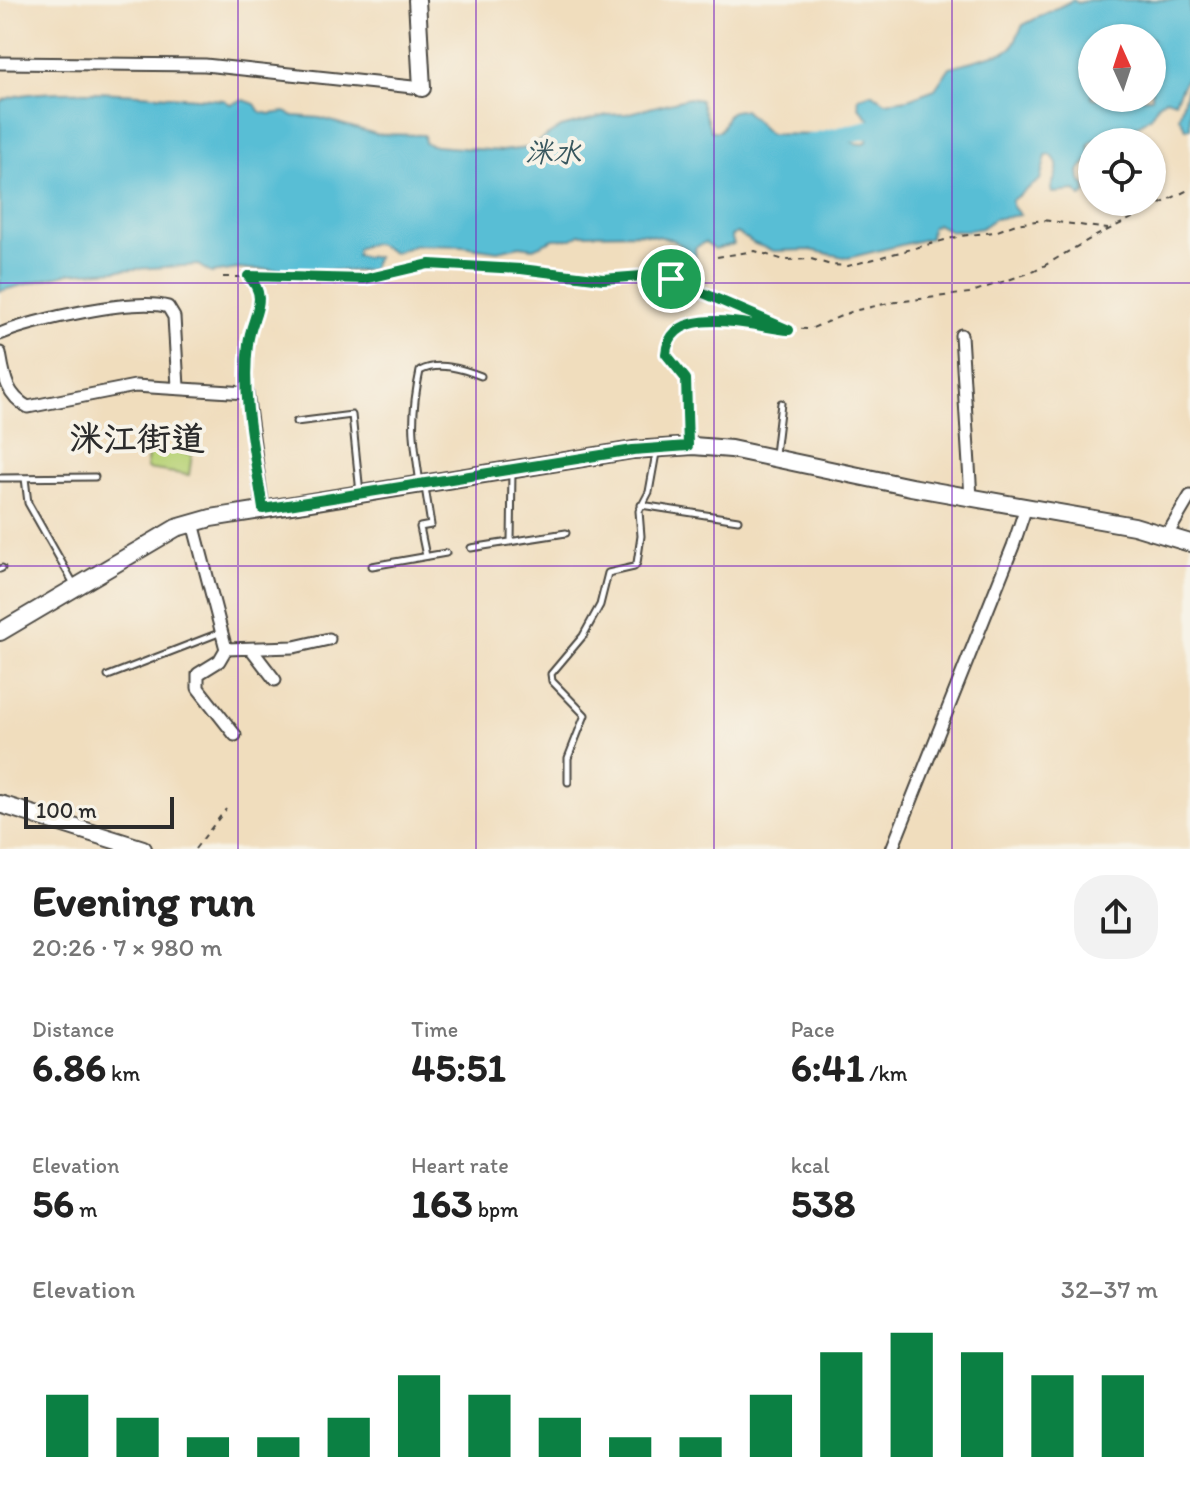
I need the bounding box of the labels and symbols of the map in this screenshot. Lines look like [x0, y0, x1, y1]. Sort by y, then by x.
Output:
north arrow [1078, 24, 1166, 112]
water label: 洣水 [525, 135, 582, 170]
pin [637, 245, 705, 313]
district label: 洣江街道 [69, 418, 205, 459]
scale bar [24, 793, 174, 829]

